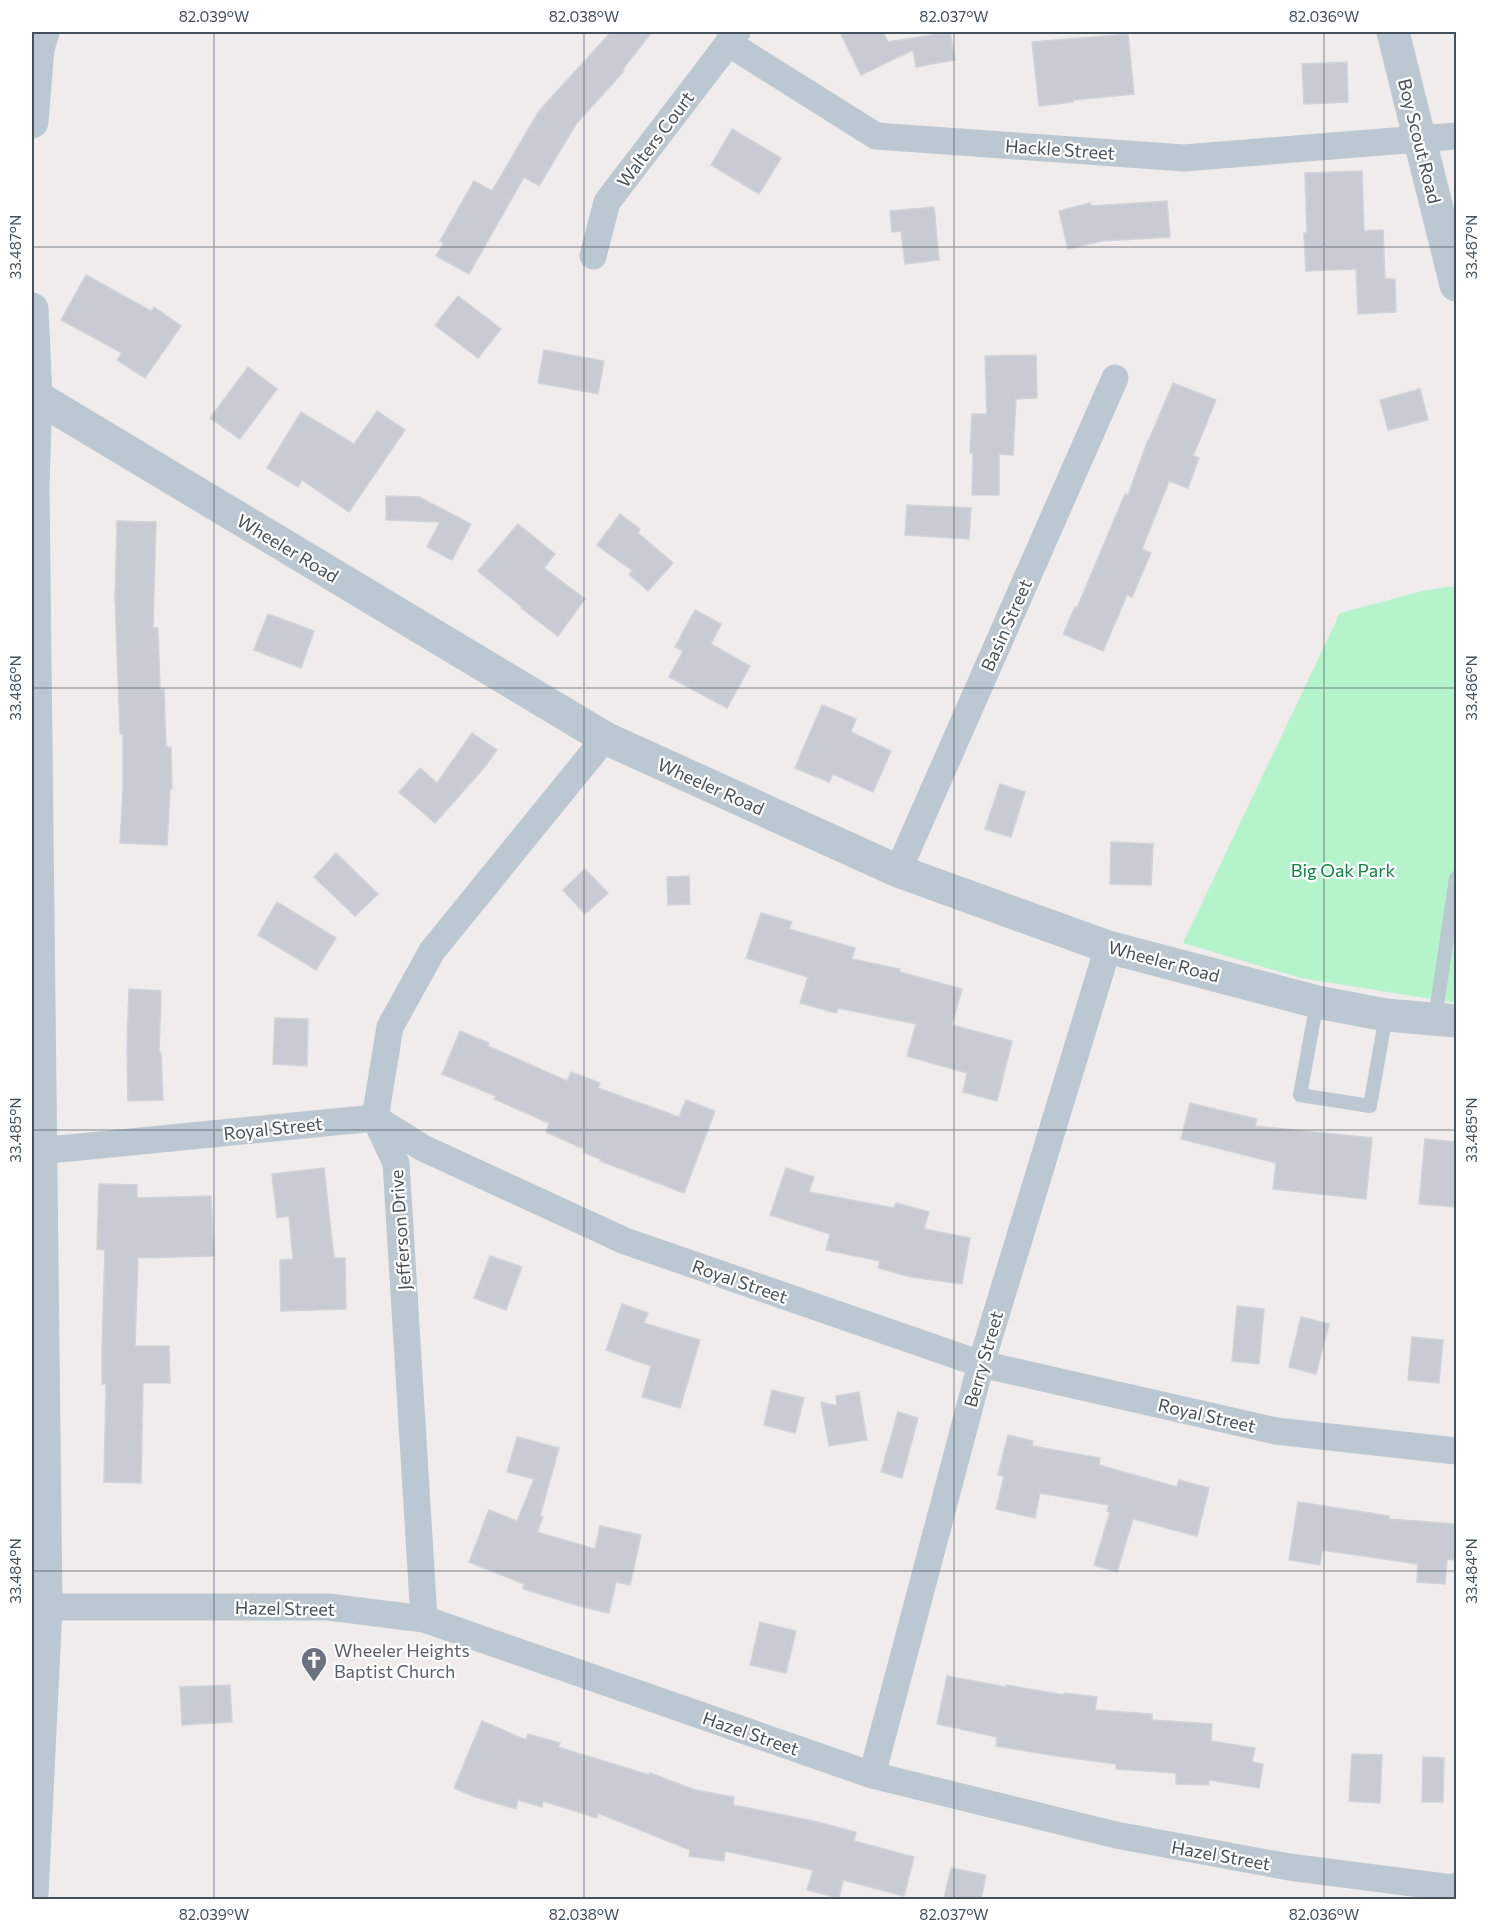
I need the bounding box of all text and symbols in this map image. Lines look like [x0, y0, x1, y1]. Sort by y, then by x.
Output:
text: 82.039°W [179, 7, 249, 25]
text: 82.038°W [549, 7, 619, 25]
text: 82.037°W [919, 7, 989, 25]
text: 82.036°W [1289, 7, 1359, 25]
street label: Boy Scout Road [1394, 76, 1446, 206]
street label: Walters Court [612, 87, 698, 191]
street label: Hackle Street [1004, 134, 1116, 164]
text: 33.487°N [6, 215, 24, 279]
text: 33.487°N [1462, 215, 1480, 279]
street label: Wheeler Road [233, 509, 343, 587]
street label: Basin Street [976, 576, 1036, 674]
text: 33.486°N [6, 655, 24, 721]
text: 33.486°N [1462, 655, 1480, 721]
street label: Wheeler Road [654, 753, 768, 819]
park label: Big Oak Park [1291, 859, 1395, 881]
street label: Wheeler Road [1106, 936, 1222, 986]
text: 33.485°N [6, 1097, 24, 1163]
text: 33.485°N [1462, 1097, 1480, 1163]
street label: Royal Street [222, 1112, 324, 1144]
street label: Jefferson Drive [385, 1169, 415, 1291]
street label: Royal Street [689, 1254, 791, 1308]
street label: Berry Street [959, 1308, 1007, 1410]
street label: Royal Street [1156, 1393, 1258, 1437]
text: 33.484°N [6, 1538, 24, 1604]
text: 33.484°N [1462, 1538, 1480, 1604]
street label: Hazel Street [235, 1596, 335, 1620]
place label: Wheeler Heights Baptist Church [334, 1639, 470, 1682]
church icon: Wheeler Heights Baptist Church [299, 1645, 329, 1683]
street label: Hazel Street [700, 1706, 802, 1760]
street label: Hazel Street [1170, 1835, 1272, 1875]
text: 82.039°W [179, 1905, 249, 1923]
text: 82.038°W [549, 1905, 619, 1923]
text: 82.037°W [919, 1905, 989, 1923]
text: 82.036°W [1289, 1905, 1359, 1923]

